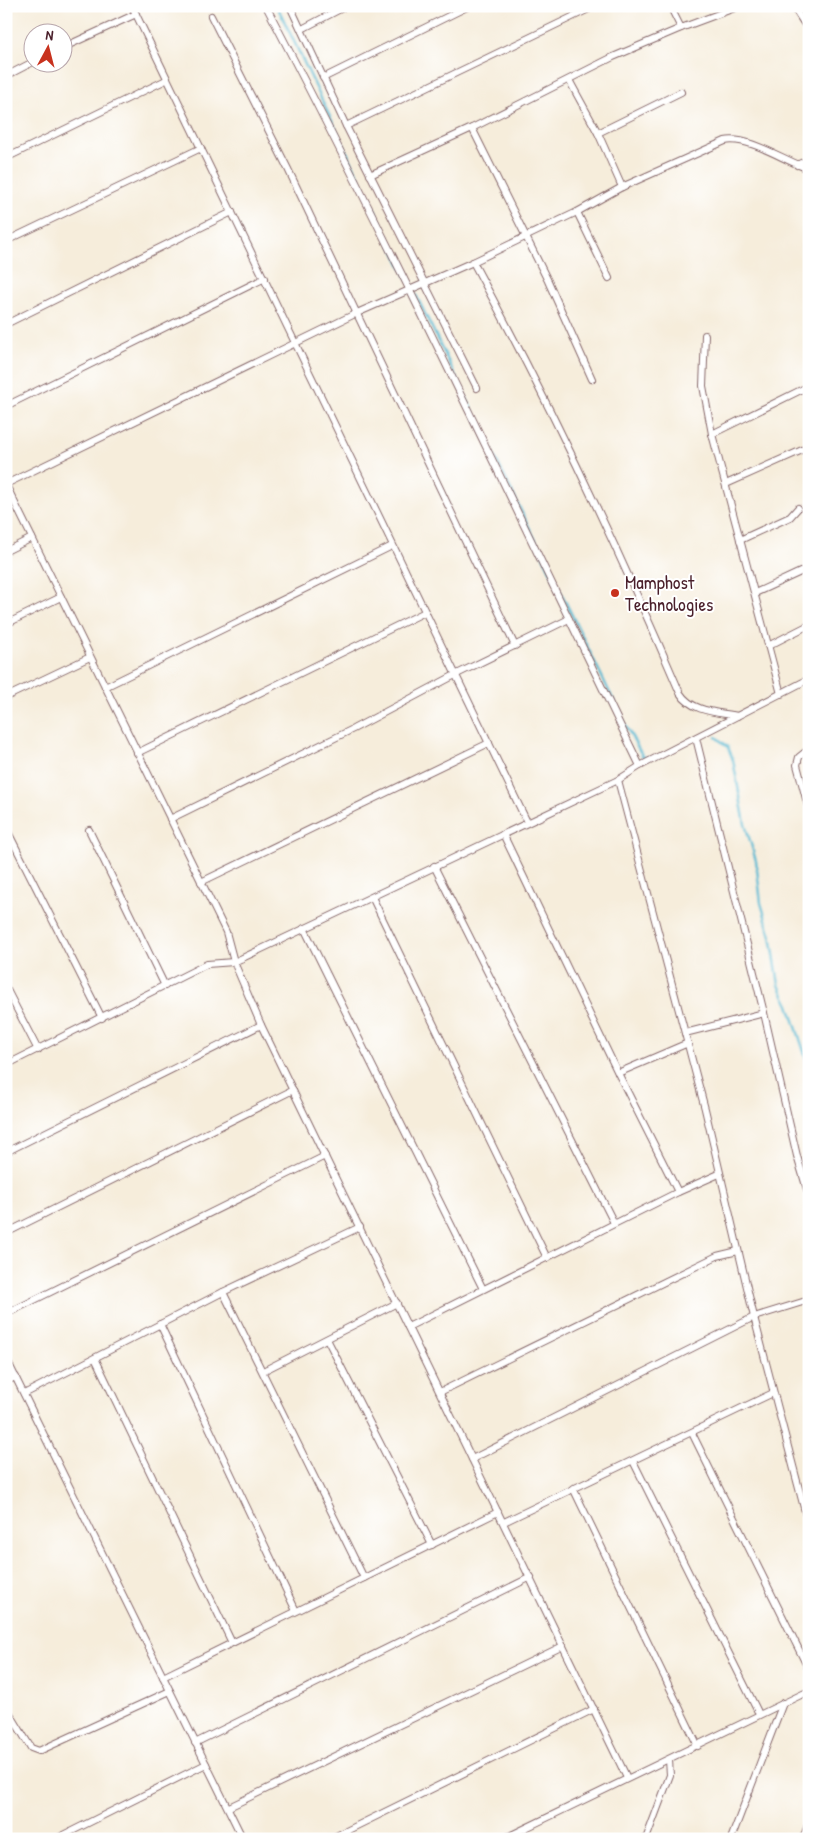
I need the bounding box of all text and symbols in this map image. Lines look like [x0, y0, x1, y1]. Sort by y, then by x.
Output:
north arrow [22, 22, 72, 72]
text: N [45, 25, 55, 45]
place label: Mamphost Technologies [625, 569, 713, 617]
marker: Mamphost Technologies [609, 587, 621, 599]

